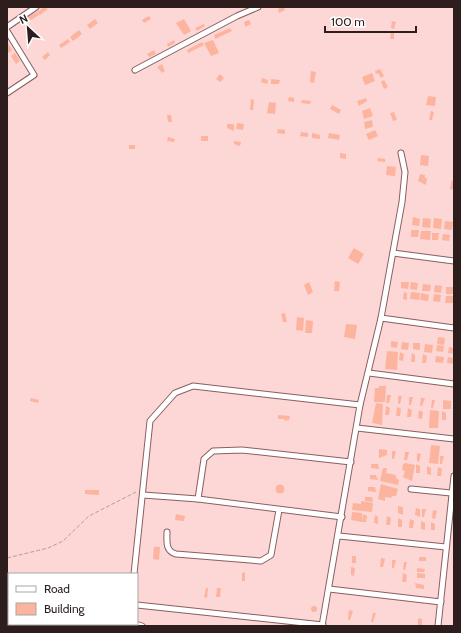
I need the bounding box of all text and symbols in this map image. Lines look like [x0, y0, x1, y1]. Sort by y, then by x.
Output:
north arrow [8, 8, 48, 48]
scale bar [325, 8, 416, 34]
text: N [17, 11, 30, 27]
text: 100 m [331, 14, 365, 29]
legend [8, 573, 138, 625]
text: Road [44, 581, 70, 596]
text: Building [44, 601, 86, 616]

